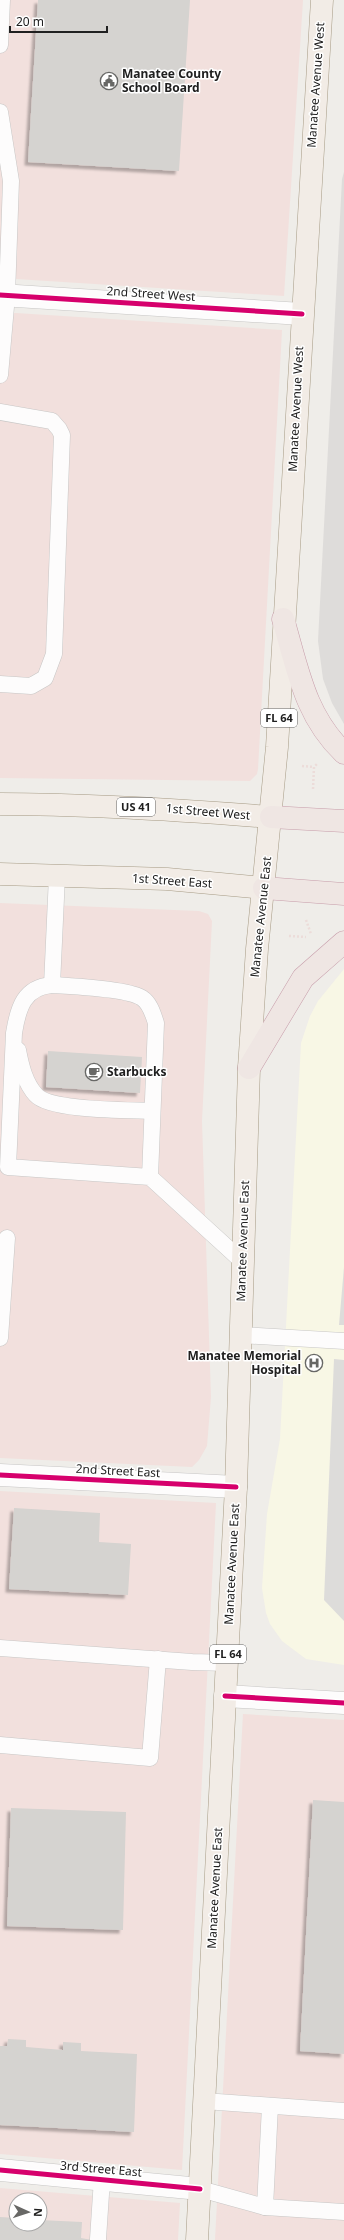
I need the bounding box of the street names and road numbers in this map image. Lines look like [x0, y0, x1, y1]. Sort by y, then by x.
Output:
street label: Manatee Avenue West [303, 21, 328, 148]
street label: 2nd Street West [106, 282, 197, 305]
street label: Manatee Avenue West [284, 345, 307, 472]
road number: FL 64 [261, 709, 297, 727]
road number: US 41 [117, 798, 155, 816]
street label: 1st Street West [165, 799, 252, 824]
street label: Manatee Avenue East [246, 855, 275, 978]
street label: 1st Street East [131, 869, 213, 892]
street label: Manatee Avenue East [232, 1179, 253, 1302]
street label: 2nd Street East [75, 1460, 162, 1481]
street label: Manatee Avenue East [220, 1502, 243, 1625]
road number: FL 64 [210, 1645, 246, 1663]
street label: Manatee Avenue East [203, 1826, 226, 1949]
street label: 3rd Street East [59, 2156, 143, 2181]

